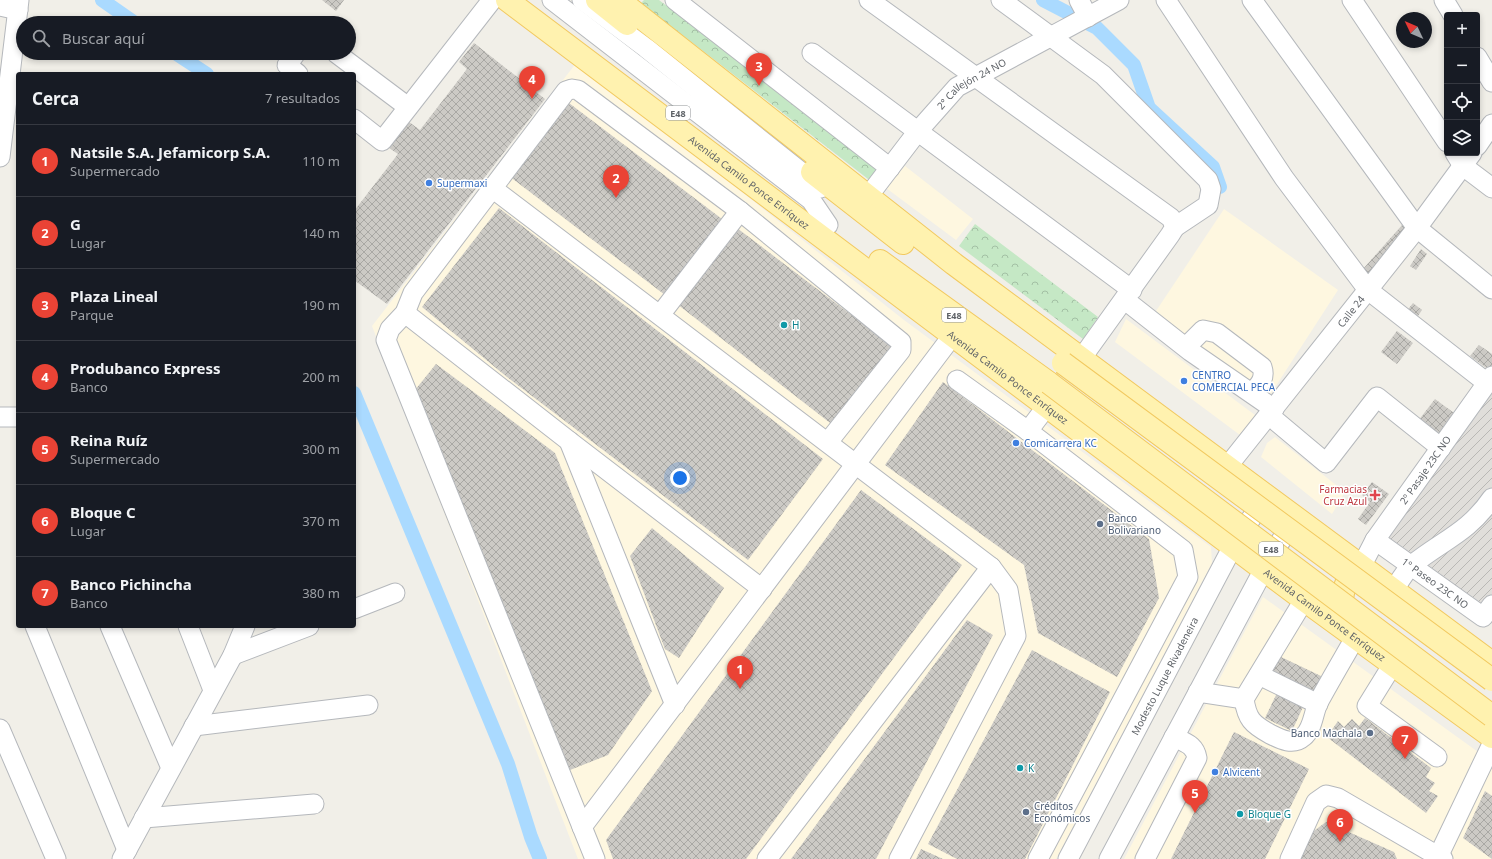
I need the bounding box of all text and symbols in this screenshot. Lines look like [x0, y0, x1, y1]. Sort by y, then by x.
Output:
north arrow [1396, 12, 1432, 48]
map controls [1444, 12, 1480, 156]
button: + [1444, 12, 1480, 48]
search box [16, 16, 356, 60]
icon: search [30, 27, 52, 49]
text: Buscar aquí [62, 28, 145, 48]
button: − [1444, 48, 1480, 84]
pin: 3 [746, 53, 772, 86]
street label: 2° Callejón 24 NO [933, 55, 1009, 112]
pin: 4 [519, 66, 545, 99]
button: locate [1444, 84, 1480, 120]
text: Cerca [32, 87, 79, 110]
text: 7 resultados [265, 89, 340, 107]
road number: E48 [666, 106, 690, 120]
button: layers [1444, 120, 1480, 156]
street label: Avenida Camilo Ponce Enríquez [686, 132, 813, 232]
text: Natsile S.A. Jefamicorp S.A. [70, 142, 270, 162]
text: 1 [41, 152, 49, 170]
text: 110 m [302, 152, 340, 170]
text: Supermercado [70, 162, 160, 180]
pin: 2 [603, 165, 629, 198]
place label: Supermaxi [437, 176, 487, 190]
marker: Supermaxi [424, 178, 434, 188]
text: G [70, 214, 81, 234]
text: 2 [41, 224, 49, 242]
text: 140 m [302, 224, 340, 242]
text: Lugar [70, 234, 106, 252]
text: Plaza Lineal [70, 286, 158, 306]
street label: Calle 24 [1334, 292, 1368, 330]
text: 3 [41, 296, 49, 314]
text: 190 m [302, 296, 340, 314]
text: Parque [70, 306, 114, 324]
road number: E48 [942, 308, 966, 322]
place label: H [792, 318, 799, 332]
marker: H [779, 320, 789, 330]
street label: Avenida Camilo Ponce Enríquez [945, 327, 1071, 427]
text: Produbanco Express [70, 358, 221, 378]
text: 4 [41, 368, 49, 386]
text: 200 m [302, 368, 340, 386]
place label: CENTRO COMERCIAL PECA [1192, 368, 1276, 394]
marker: CENTRO COMERCIAL PECA [1179, 376, 1189, 386]
text: Banco [70, 378, 108, 396]
text: Reina Ruíz [70, 430, 147, 450]
street label: 2º Pasaje 23C NO [1396, 433, 1454, 507]
place label: Comicarrera KC [1024, 436, 1098, 450]
marker: Comicarrera KC [1011, 438, 1021, 448]
text: 5 [41, 440, 49, 458]
text: 300 m [302, 440, 340, 458]
text: Supermercado [70, 450, 160, 468]
your location [670, 468, 690, 488]
place label: Farmacias Cruz Azul [1319, 482, 1367, 508]
marker: Farmacias Cruz Azul [1370, 490, 1380, 500]
text: Bloque C [70, 502, 136, 522]
place label: Banco Bolivariano [1108, 511, 1161, 537]
text: 6 [41, 512, 49, 530]
text: 370 m [302, 512, 340, 530]
marker: Banco Bolivariano [1095, 519, 1105, 529]
text: Lugar [70, 522, 106, 540]
road number: E48 [1259, 542, 1283, 556]
street label: 1° Paseo 23C NO [1399, 554, 1472, 612]
street label: Avenida Camilo Ponce Enríquez [1261, 565, 1389, 664]
text: Banco Pichincha [70, 574, 192, 594]
text: 7 [41, 584, 49, 602]
text: 380 m [302, 584, 340, 602]
text: Banco [70, 594, 108, 612]
street label: Modesto Luque Rivadeneira [1128, 615, 1201, 737]
pin: 1 [727, 656, 753, 689]
place label: Banco Machala [1291, 726, 1362, 740]
pin: 7 [1392, 726, 1418, 759]
marker: Banco Machala [1365, 728, 1375, 738]
place label: K [1028, 761, 1035, 775]
marker: K [1015, 763, 1025, 773]
place label: Alvicent [1223, 765, 1260, 779]
marker: Alvicent [1210, 767, 1220, 777]
pin: 5 [1182, 780, 1208, 813]
place label: Créditos Económicos [1034, 799, 1090, 825]
marker: Créditos Económicos [1021, 807, 1031, 817]
place label: Bloque G [1248, 807, 1291, 821]
marker: Bloque G [1235, 809, 1245, 819]
pin: 6 [1327, 809, 1353, 842]

